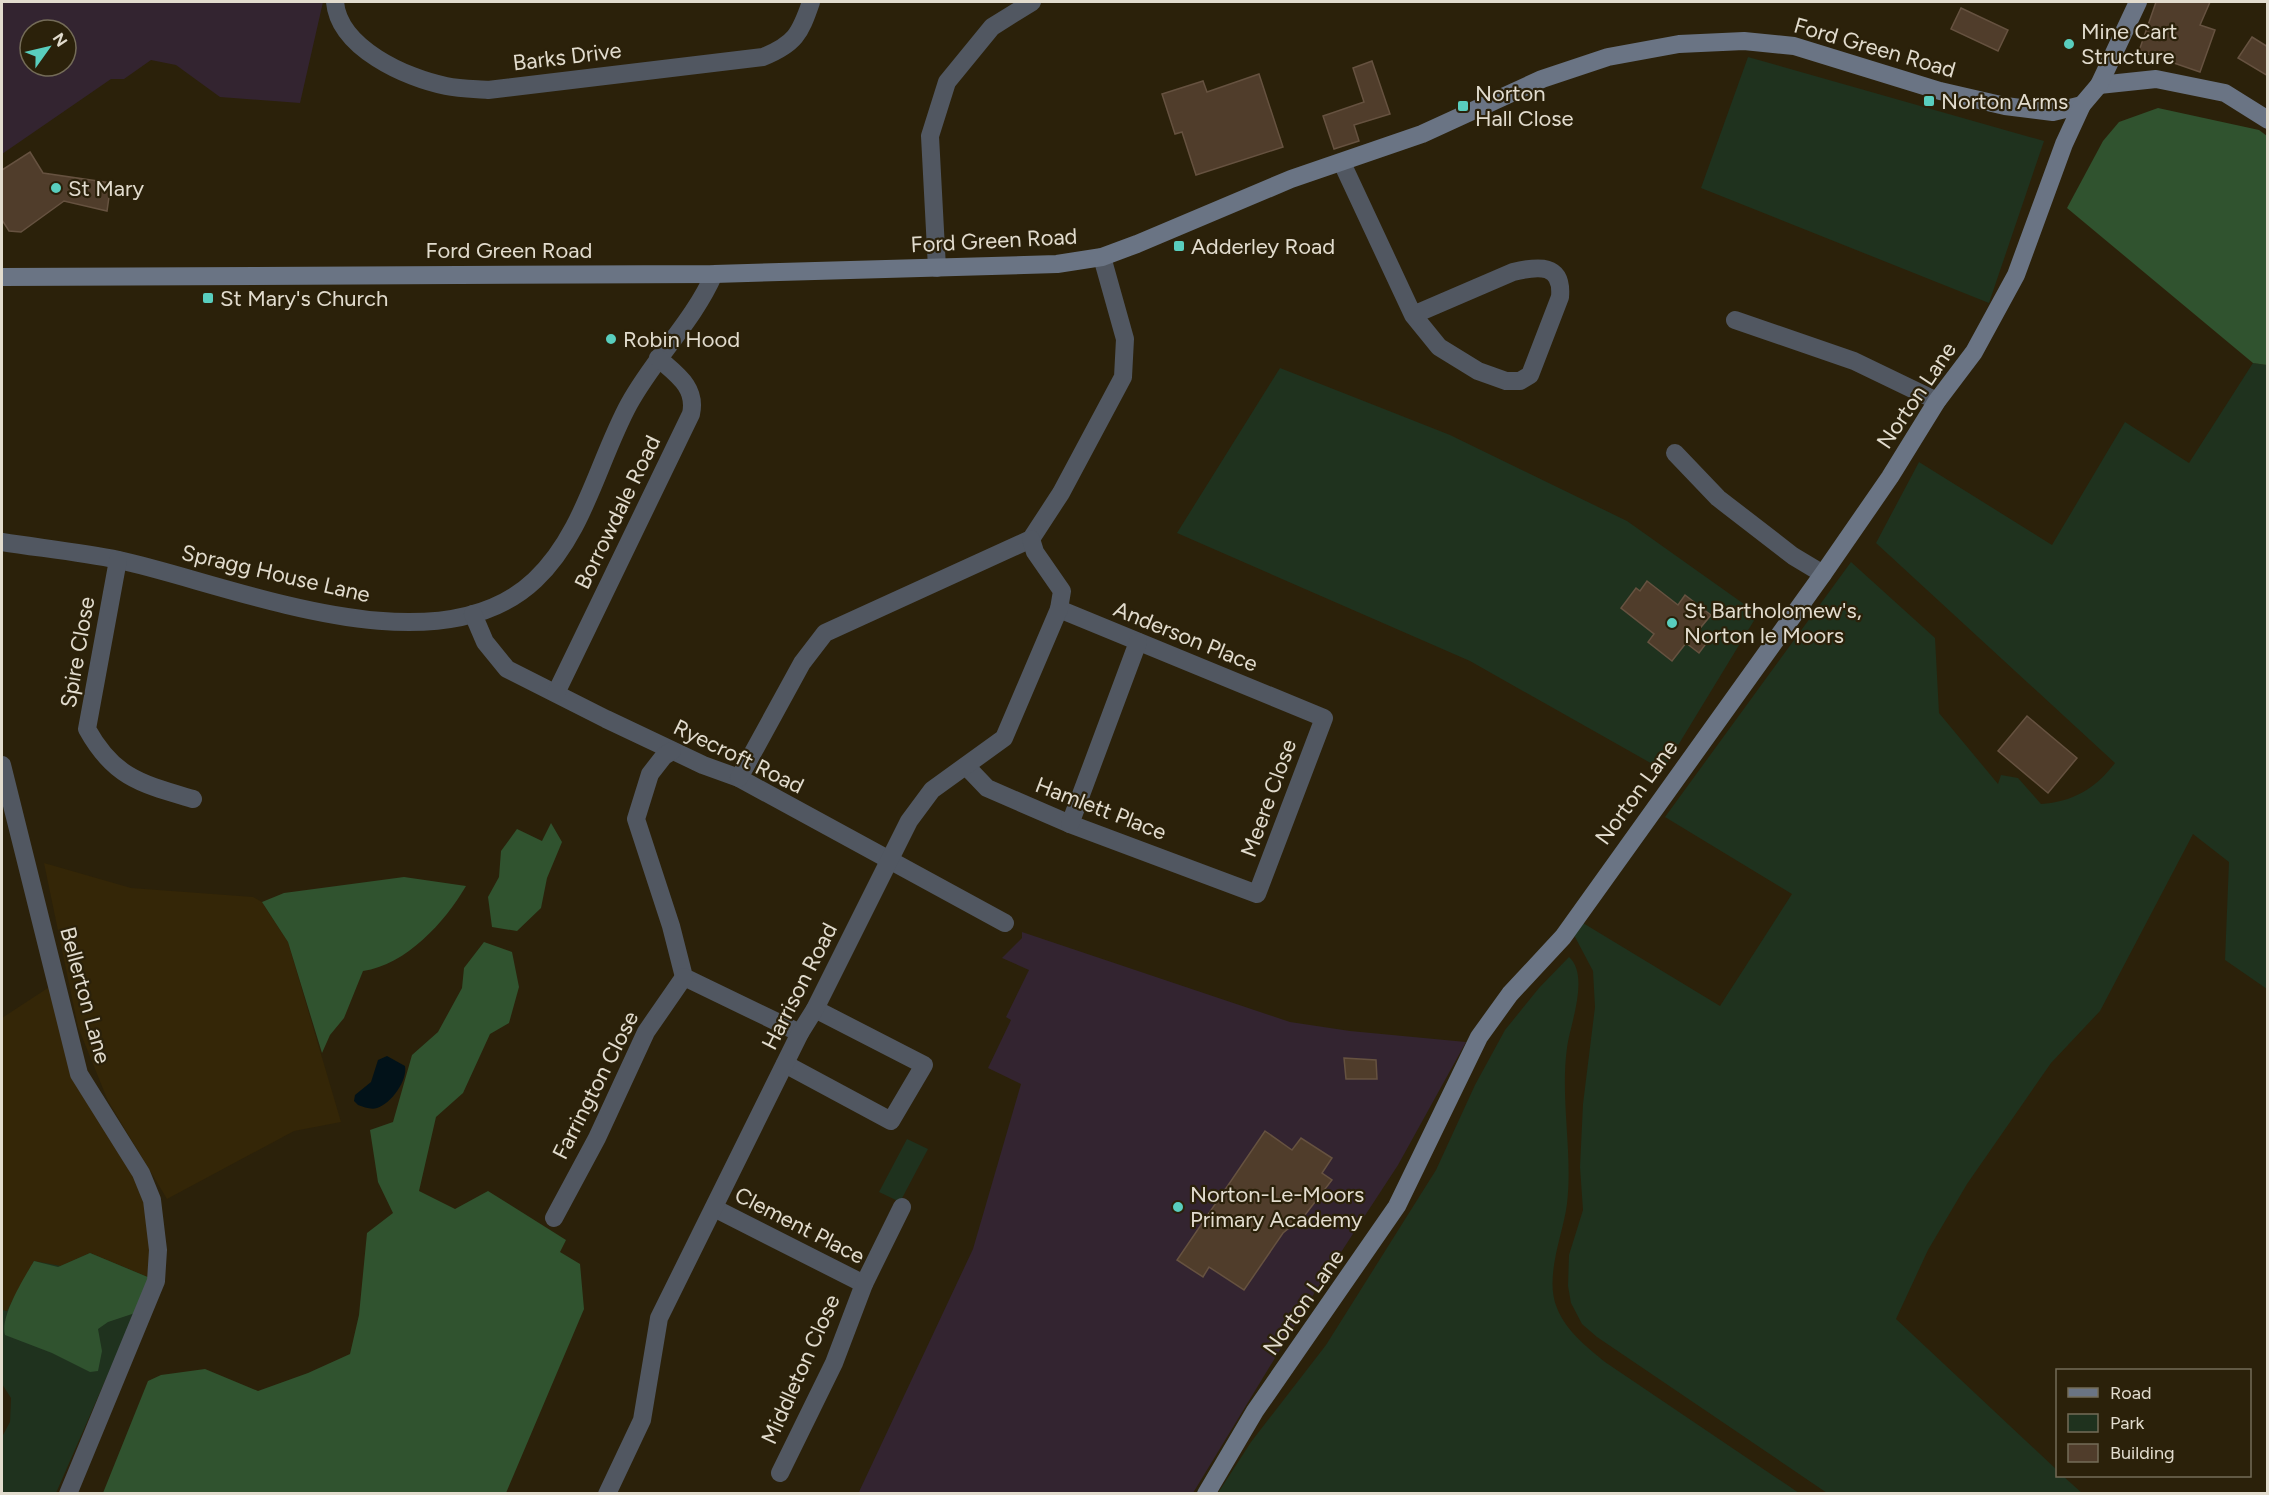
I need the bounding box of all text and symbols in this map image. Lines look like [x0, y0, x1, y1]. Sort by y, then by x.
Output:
street label: Ford Green Road [1791, 12, 1959, 83]
north arrow [18, 18, 78, 78]
place label: Mine Cart Structure [2081, 18, 2177, 70]
text: N [49, 29, 71, 50]
street label: Barks Drive [511, 36, 623, 77]
marker: Mine Cart Structure [2062, 37, 2076, 51]
place label: Norton Hall Close [1475, 80, 1574, 132]
place label: Norton Arms [1941, 88, 2068, 115]
marker: Norton Arms [1922, 94, 1936, 108]
marker: Norton Hall Close [1456, 99, 1470, 113]
place label: St Mary [68, 175, 145, 202]
marker: St Mary [49, 181, 63, 195]
street label: Ford Green Road [910, 223, 1078, 258]
place label: Adderley Road [1191, 233, 1335, 260]
street label: Ford Green Road [426, 237, 592, 264]
marker: Adderley Road [1172, 239, 1186, 253]
place label: St Mary's Church [220, 285, 388, 312]
marker: St Mary's Church [201, 291, 215, 305]
place label: Robin Hood [623, 326, 740, 353]
marker: Robin Hood [604, 332, 618, 346]
street label: Norton Lane [1871, 337, 1962, 454]
street label: Borrowdale Road [569, 431, 666, 593]
street label: Spragg House Lane [179, 539, 373, 608]
street label: Spire Close [54, 594, 101, 710]
street label: Anderson Place [1110, 595, 1262, 678]
place label: St Bartholomew's, Norton le Moors [1684, 597, 1862, 649]
marker: St Bartholomew's, Norton le Moors [1665, 616, 1679, 630]
street label: Ryecroft Road [669, 713, 808, 800]
street label: Norton Lane [1589, 735, 1683, 850]
street label: Meere Close [1235, 736, 1302, 861]
street label: Hamlett Place [1032, 771, 1170, 846]
street label: Harrison Road [756, 918, 843, 1054]
street label: Bellerton Lane [54, 924, 117, 1066]
street label: Farrington Close [546, 1007, 644, 1164]
street label: Clement Place [730, 1181, 869, 1270]
place label: Norton-Le-Moors Primary Academy [1190, 1181, 1364, 1233]
marker: Norton-Le-Moors Primary Academy [1171, 1200, 1185, 1214]
street label: Norton Lane [1257, 1244, 1350, 1360]
street label: Middleton Close [755, 1290, 845, 1448]
legend [2056, 1369, 2251, 1477]
text: Road [2110, 1382, 2151, 1404]
text: Park [2110, 1412, 2145, 1434]
text: Building [2110, 1442, 2175, 1464]

